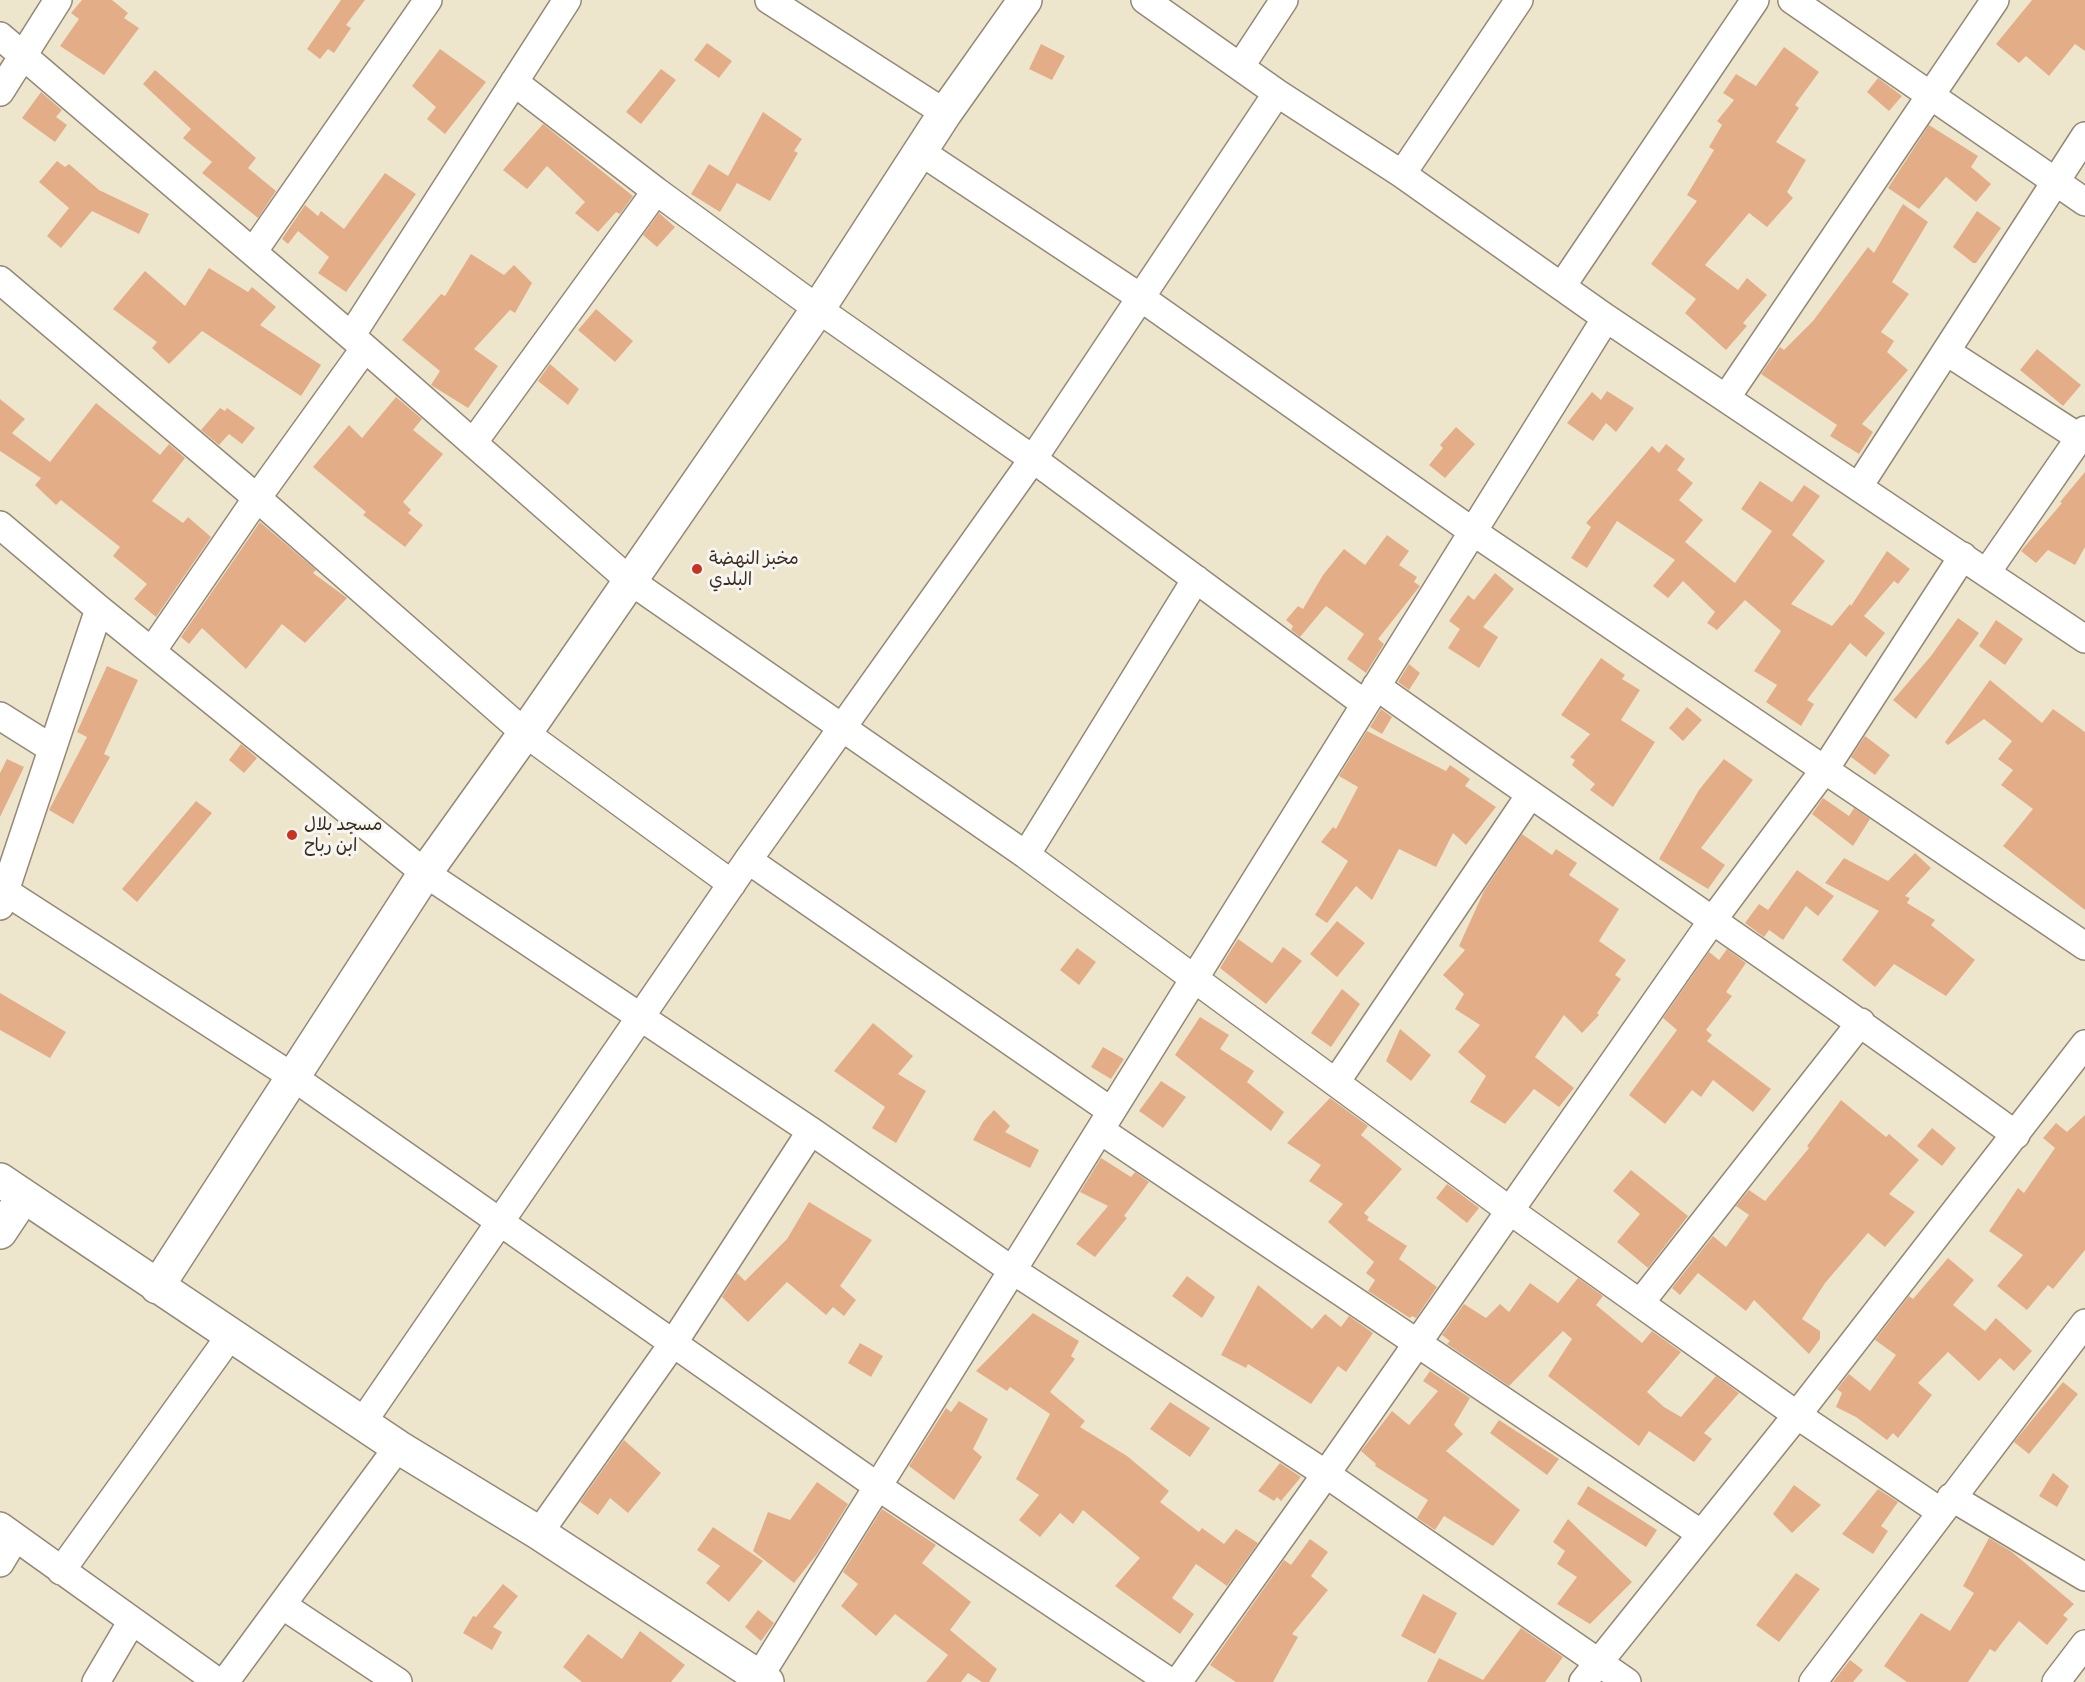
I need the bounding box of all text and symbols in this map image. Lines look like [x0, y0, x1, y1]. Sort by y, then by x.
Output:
place label: مخبز النهضة البلدي [709, 548, 799, 590]
marker: مخبز النهضة البلدي [690, 562, 704, 576]
place label: مسجد بلال ابن رباح [304, 814, 383, 856]
marker: مسجد بلال ابن رباح [285, 828, 299, 842]

